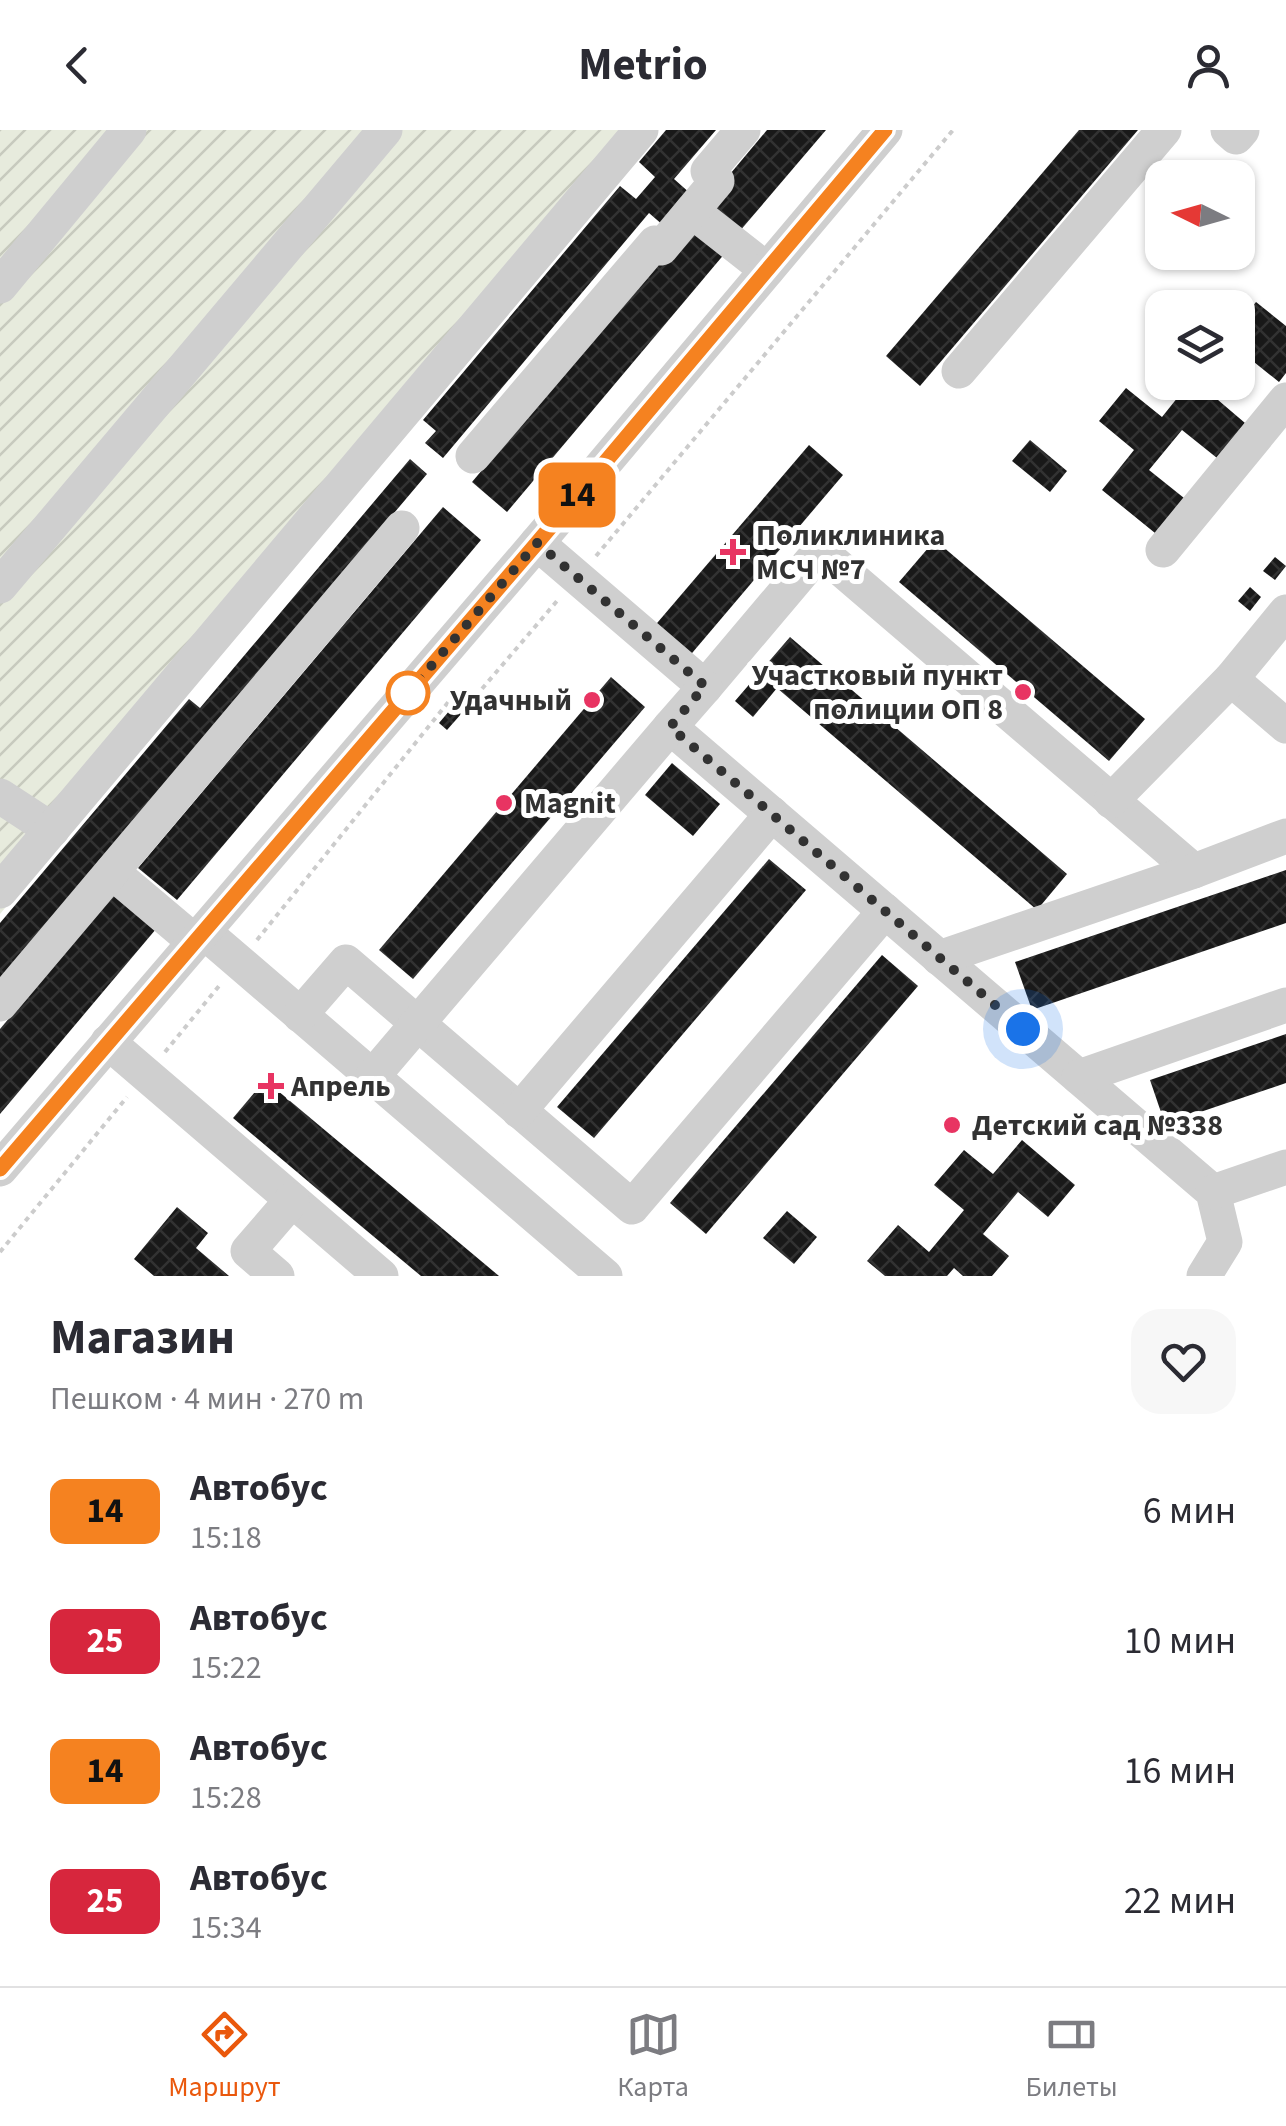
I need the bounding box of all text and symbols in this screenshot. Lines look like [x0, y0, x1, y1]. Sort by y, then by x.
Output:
text: Metrio [578, 33, 708, 97]
icon: back [50, 38, 105, 93]
icon: person [1181, 38, 1236, 93]
north arrow [1145, 160, 1255, 270]
map controls [1145, 160, 1255, 400]
button: layers [1145, 290, 1255, 400]
line badge: 14 [532, 462, 622, 528]
text: 14 [559, 470, 595, 520]
place label: Поликлиника МСЧ №7 [756, 514, 945, 591]
marker: Поликлиника МСЧ №7 [720, 539, 746, 565]
place label: Участковый пункт полиции ОП 8 [752, 654, 1003, 731]
unlabelled marker [387, 672, 429, 714]
place label: Удачный [450, 679, 572, 722]
marker: Участковый пункт полиции ОП 8 [1012, 681, 1034, 703]
marker: Удачный [581, 689, 603, 711]
place label: Magnit [524, 782, 616, 825]
marker: Magnit [493, 792, 515, 814]
your location [998, 1004, 1048, 1054]
place label: Апрель [290, 1065, 391, 1108]
marker: Апрель [260, 1075, 282, 1097]
place label: Детский сад №338 [972, 1104, 1223, 1147]
marker: Детский сад №338 [941, 1114, 963, 1136]
text: Магазин [50, 1304, 235, 1372]
button: heart [1131, 1309, 1236, 1414]
text: Пешком · 4 мин · 270 m [50, 1376, 364, 1422]
text: Автобус [190, 1461, 328, 1515]
text: 6 мин [1143, 1484, 1236, 1538]
text: 14 [87, 1486, 123, 1536]
text: 15:18 [190, 1515, 262, 1561]
text: Автобус [190, 1591, 328, 1645]
text: 10 мин [1124, 1614, 1236, 1668]
text: 25 [87, 1616, 123, 1666]
text: 15:22 [190, 1645, 262, 1691]
text: Автобус [190, 1721, 328, 1775]
text: 16 мин [1124, 1744, 1236, 1798]
text: 14 [87, 1746, 123, 1796]
text: 15:28 [190, 1775, 262, 1821]
text: Автобус [190, 1851, 328, 1905]
text: 22 мин [1124, 1874, 1236, 1928]
text: 25 [87, 1876, 123, 1926]
text: 15:34 [190, 1905, 262, 1951]
tab: Маршрут [168, 2007, 281, 2107]
tab: Карта [617, 2007, 689, 2107]
tab: Билеты [1025, 2007, 1118, 2107]

